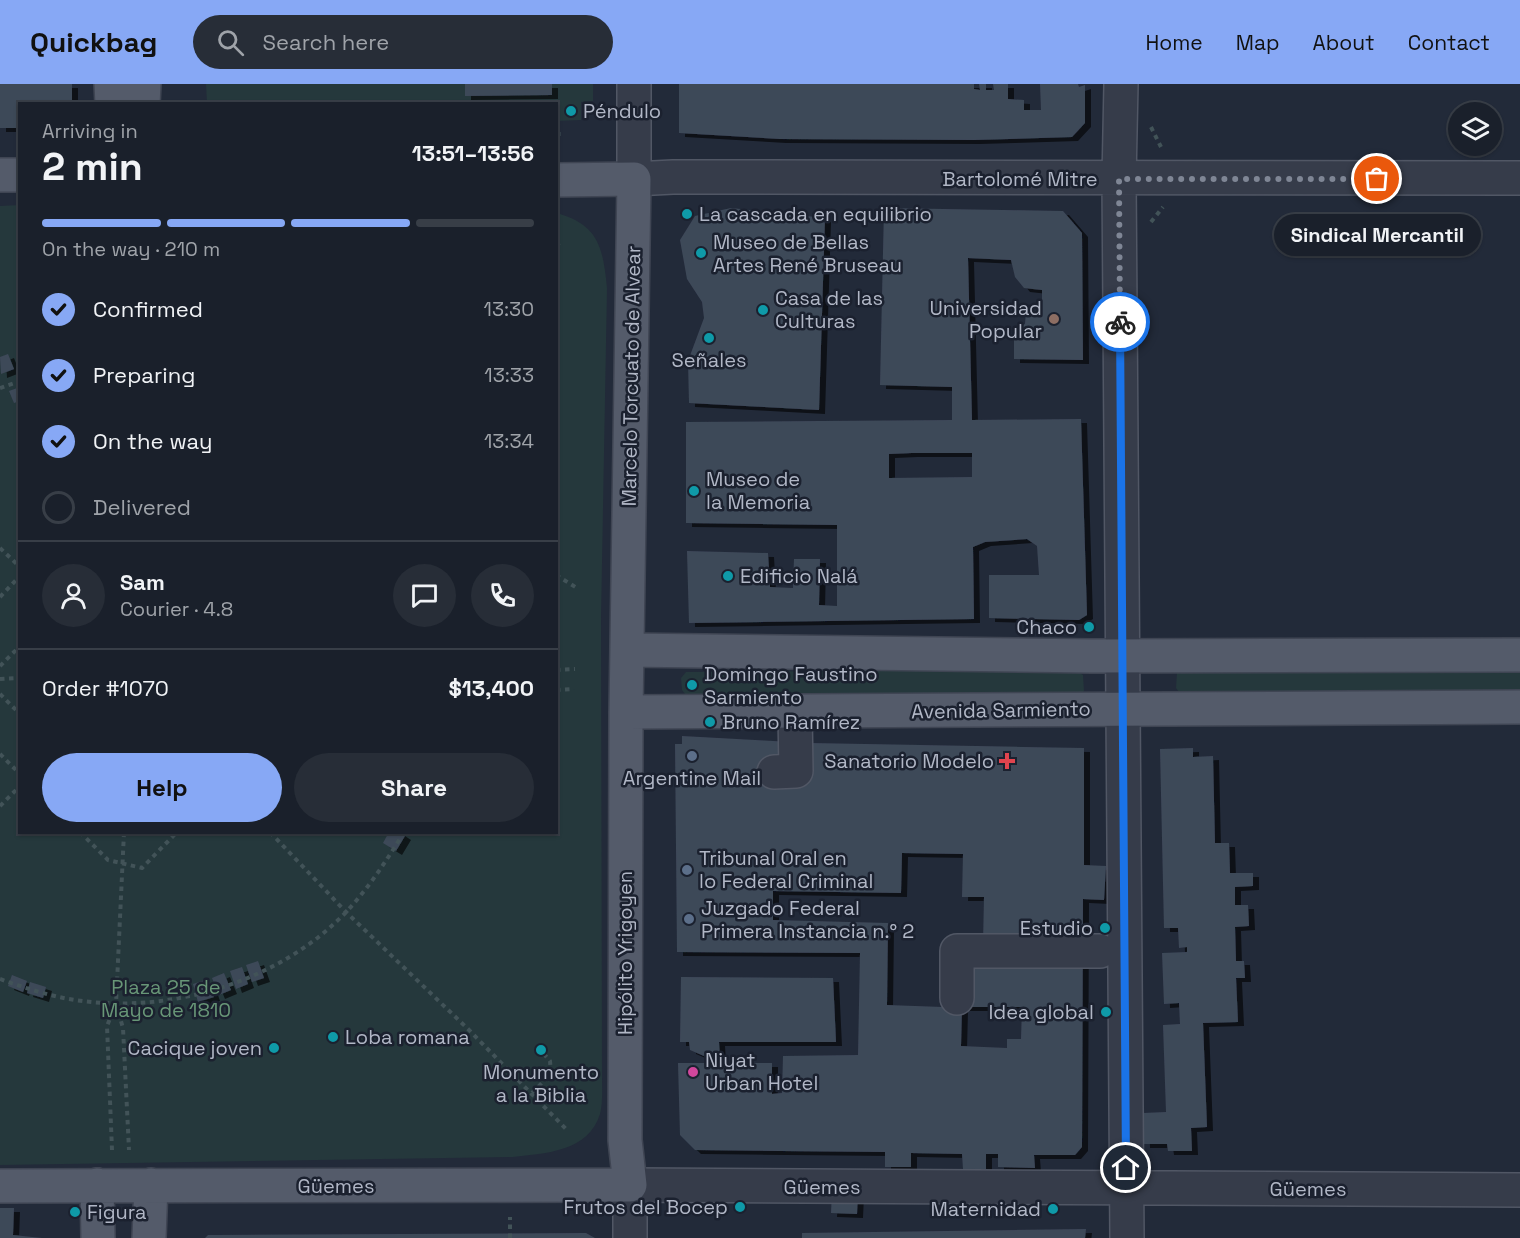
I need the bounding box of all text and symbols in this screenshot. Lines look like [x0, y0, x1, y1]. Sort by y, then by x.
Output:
search box [193, 15, 613, 69]
text: Quickbag [30, 24, 157, 60]
icon: search [214, 26, 247, 59]
text: Search here [262, 28, 389, 56]
text: Home [1145, 29, 1203, 56]
text: Map [1236, 29, 1280, 56]
text: About [1313, 29, 1375, 56]
text: Contact [1408, 29, 1490, 56]
place label: Péndulo [583, 98, 661, 124]
map controls [1448, 102, 1502, 156]
button: layers [1448, 102, 1502, 156]
marker: Péndulo [564, 104, 578, 118]
text: Arriving in [42, 118, 138, 144]
text: 13:51–13:56 [412, 139, 534, 167]
text: 2 min [42, 142, 143, 191]
pin [1351, 153, 1402, 204]
icon: bag [1360, 162, 1393, 195]
street label: Bartolomé Mitre [942, 166, 1098, 192]
place label: La cascada en equilibrio [699, 201, 932, 227]
marker: La cascada en equilibrio [680, 207, 694, 221]
callout: Sindical Mercantil [1274, 215, 1480, 257]
text: Sindical Mercantil [1291, 222, 1464, 248]
place label: Museo de Bellas Artes René Bruseau [713, 229, 902, 278]
text: On the way · 210 m [42, 236, 220, 262]
street label: Marcelo Torcuato de Alvear [616, 245, 646, 507]
marker: Museo de Bellas Artes René Bruseau [694, 246, 708, 260]
place label: Casa de las Culturas [775, 285, 883, 334]
courier [1090, 292, 1150, 352]
icon: check [42, 293, 75, 326]
text: Confirmed [93, 295, 203, 323]
place label: Universidad Popular [930, 295, 1042, 344]
text: 13:30 [484, 296, 534, 322]
marker: Casa de las Culturas [756, 303, 770, 317]
icon: bike [1104, 306, 1137, 339]
marker: Universidad Popular [1047, 312, 1061, 326]
marker: Señales [702, 331, 716, 345]
place label: Señales [671, 347, 747, 373]
icon: check [42, 359, 75, 392]
text: Preparing [93, 361, 195, 389]
text: 13:33 [484, 362, 534, 388]
icon: check [42, 425, 75, 458]
text: On the way [93, 427, 212, 455]
text: 13:34 [484, 428, 534, 454]
place label: Museo de la Memoria [706, 466, 810, 515]
marker: Museo de la Memoria [687, 484, 701, 498]
text: Delivered [93, 493, 191, 521]
place label: Edificio Nalá [740, 563, 858, 589]
button: person [42, 564, 105, 627]
button: chat [393, 564, 456, 627]
button: phone [471, 564, 534, 627]
text: Sam [120, 568, 165, 596]
marker: Edificio Nalá [721, 569, 735, 583]
text: Courier · 4.8 [120, 596, 233, 622]
place label: Chaco [1016, 614, 1077, 640]
marker: Chaco [1082, 620, 1096, 634]
place label: Domingo Faustino Sarmiento [704, 661, 878, 710]
text: Order #1070 [42, 674, 169, 702]
text: $13,400 [448, 674, 534, 702]
marker: Domingo Faustino Sarmiento [685, 678, 699, 692]
street label: Avenida Sarmiento [911, 695, 1091, 725]
place label: Bruno Ramírez [722, 709, 860, 735]
marker: Bruno Ramírez [703, 715, 717, 729]
place label: Sanatorio Modelo [824, 748, 994, 774]
marker: Argentine Mail [685, 749, 699, 763]
marker: Sanatorio Modelo [998, 752, 1016, 770]
button: Help [42, 753, 282, 822]
button: Share [294, 753, 534, 822]
place label: Argentine Mail [623, 765, 761, 791]
place label: Tribunal Oral en lo Federal Criminal [699, 845, 873, 894]
marker: Tribunal Oral en lo Federal Criminal [680, 863, 694, 877]
street label: Hipólito Yrigoyen [612, 871, 638, 1035]
place label: Juzgado Federal Primera Instancia n.° 2 [701, 895, 914, 944]
marker: Juzgado Federal Primera Instancia n.° 2 [682, 912, 696, 926]
place label: Estudio [1020, 915, 1093, 941]
marker: Estudio [1098, 921, 1112, 935]
park label: Plaza 25 de Mayo de 1810 [101, 974, 231, 1023]
place label: Idea global [988, 999, 1094, 1025]
marker: Idea global [1099, 1005, 1113, 1019]
place label: Loba romana [345, 1024, 470, 1050]
marker: Loba romana [326, 1030, 340, 1044]
place label: Cacique joven [128, 1035, 262, 1061]
marker: Cacique joven [267, 1041, 281, 1055]
marker: Monumento a la Biblia [534, 1043, 548, 1057]
place label: Niyat Urban Hotel [705, 1047, 818, 1096]
place label: Monumento a la Biblia [483, 1059, 599, 1108]
marker: Niyat Urban Hotel [686, 1065, 700, 1079]
pin [1100, 1142, 1151, 1193]
icon: home [1109, 1151, 1142, 1184]
street label: Güemes [298, 1173, 374, 1199]
street label: Güemes [784, 1174, 860, 1200]
street label: Güemes [1270, 1176, 1346, 1202]
place label: Frutos del Bocep [564, 1194, 728, 1220]
place label: Maternidad [930, 1196, 1041, 1222]
place label: Figura [87, 1199, 146, 1225]
marker: Frutos del Bocep [733, 1200, 747, 1214]
marker: Maternidad [1046, 1202, 1060, 1216]
marker: Figura [68, 1205, 82, 1219]

